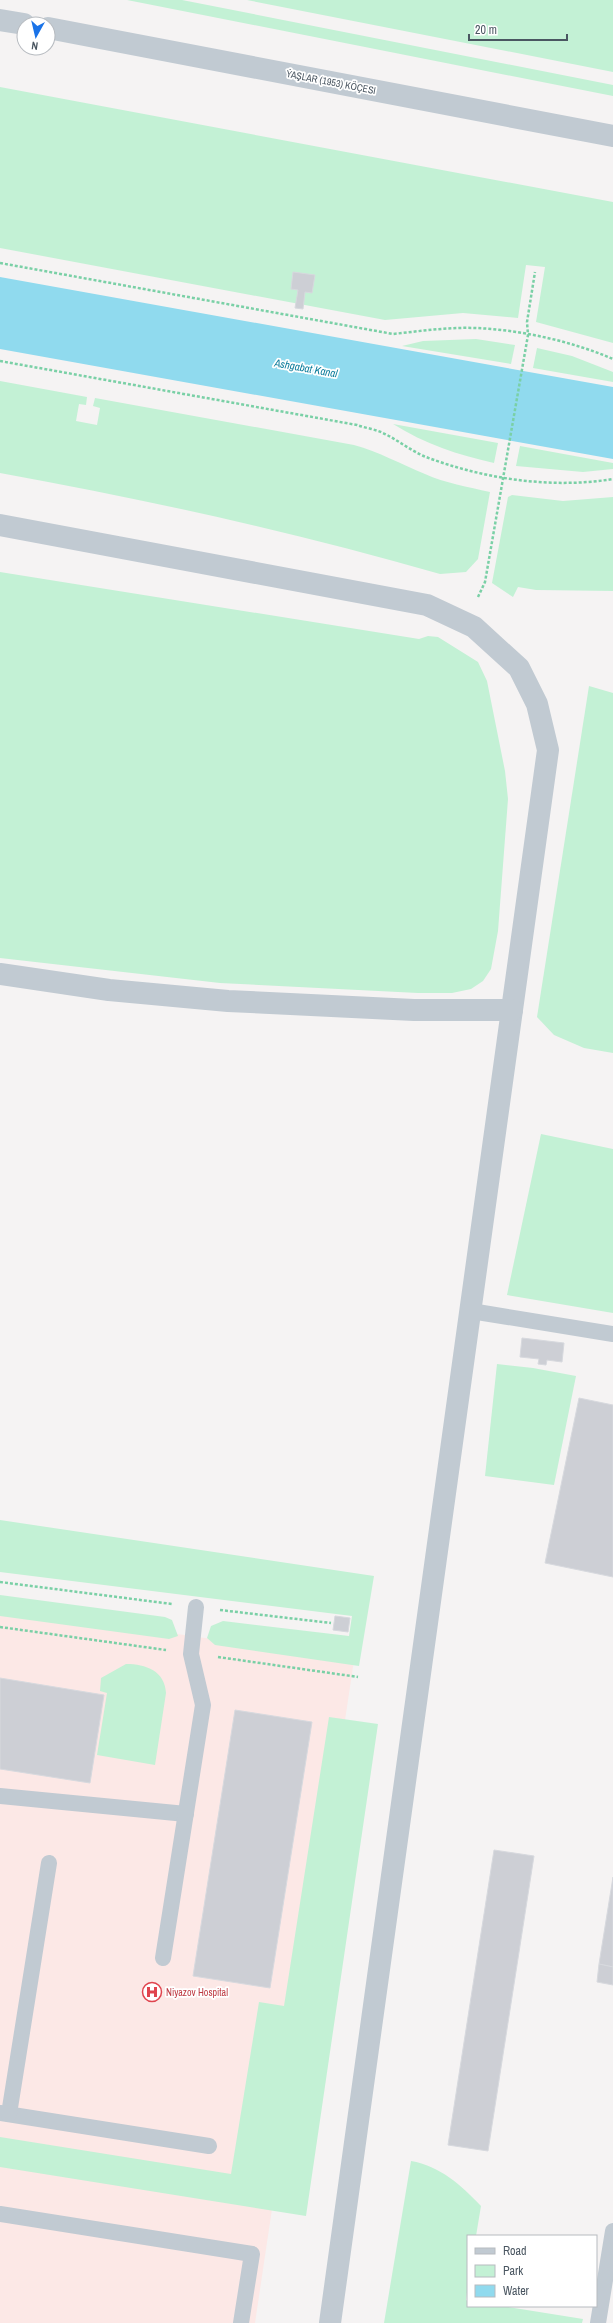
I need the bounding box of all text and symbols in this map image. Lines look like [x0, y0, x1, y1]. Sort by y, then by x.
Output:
north arrow [16, 16, 56, 56]
scale bar [469, 16, 567, 42]
text: 20 m [475, 22, 497, 38]
text: N [30, 39, 39, 53]
street label: ÝAŞLAR (1953) KÖÇESI [285, 67, 377, 97]
water label: Ashgabat Kanal [272, 355, 340, 381]
hospital icon: Niyazov Hospital [141, 1981, 163, 2003]
place label: Niyazov Hospital [166, 1986, 228, 1999]
legend [467, 2235, 597, 2307]
text: Road [503, 2243, 527, 2259]
text: Park [503, 2263, 523, 2279]
text: Water [503, 2283, 530, 2299]

